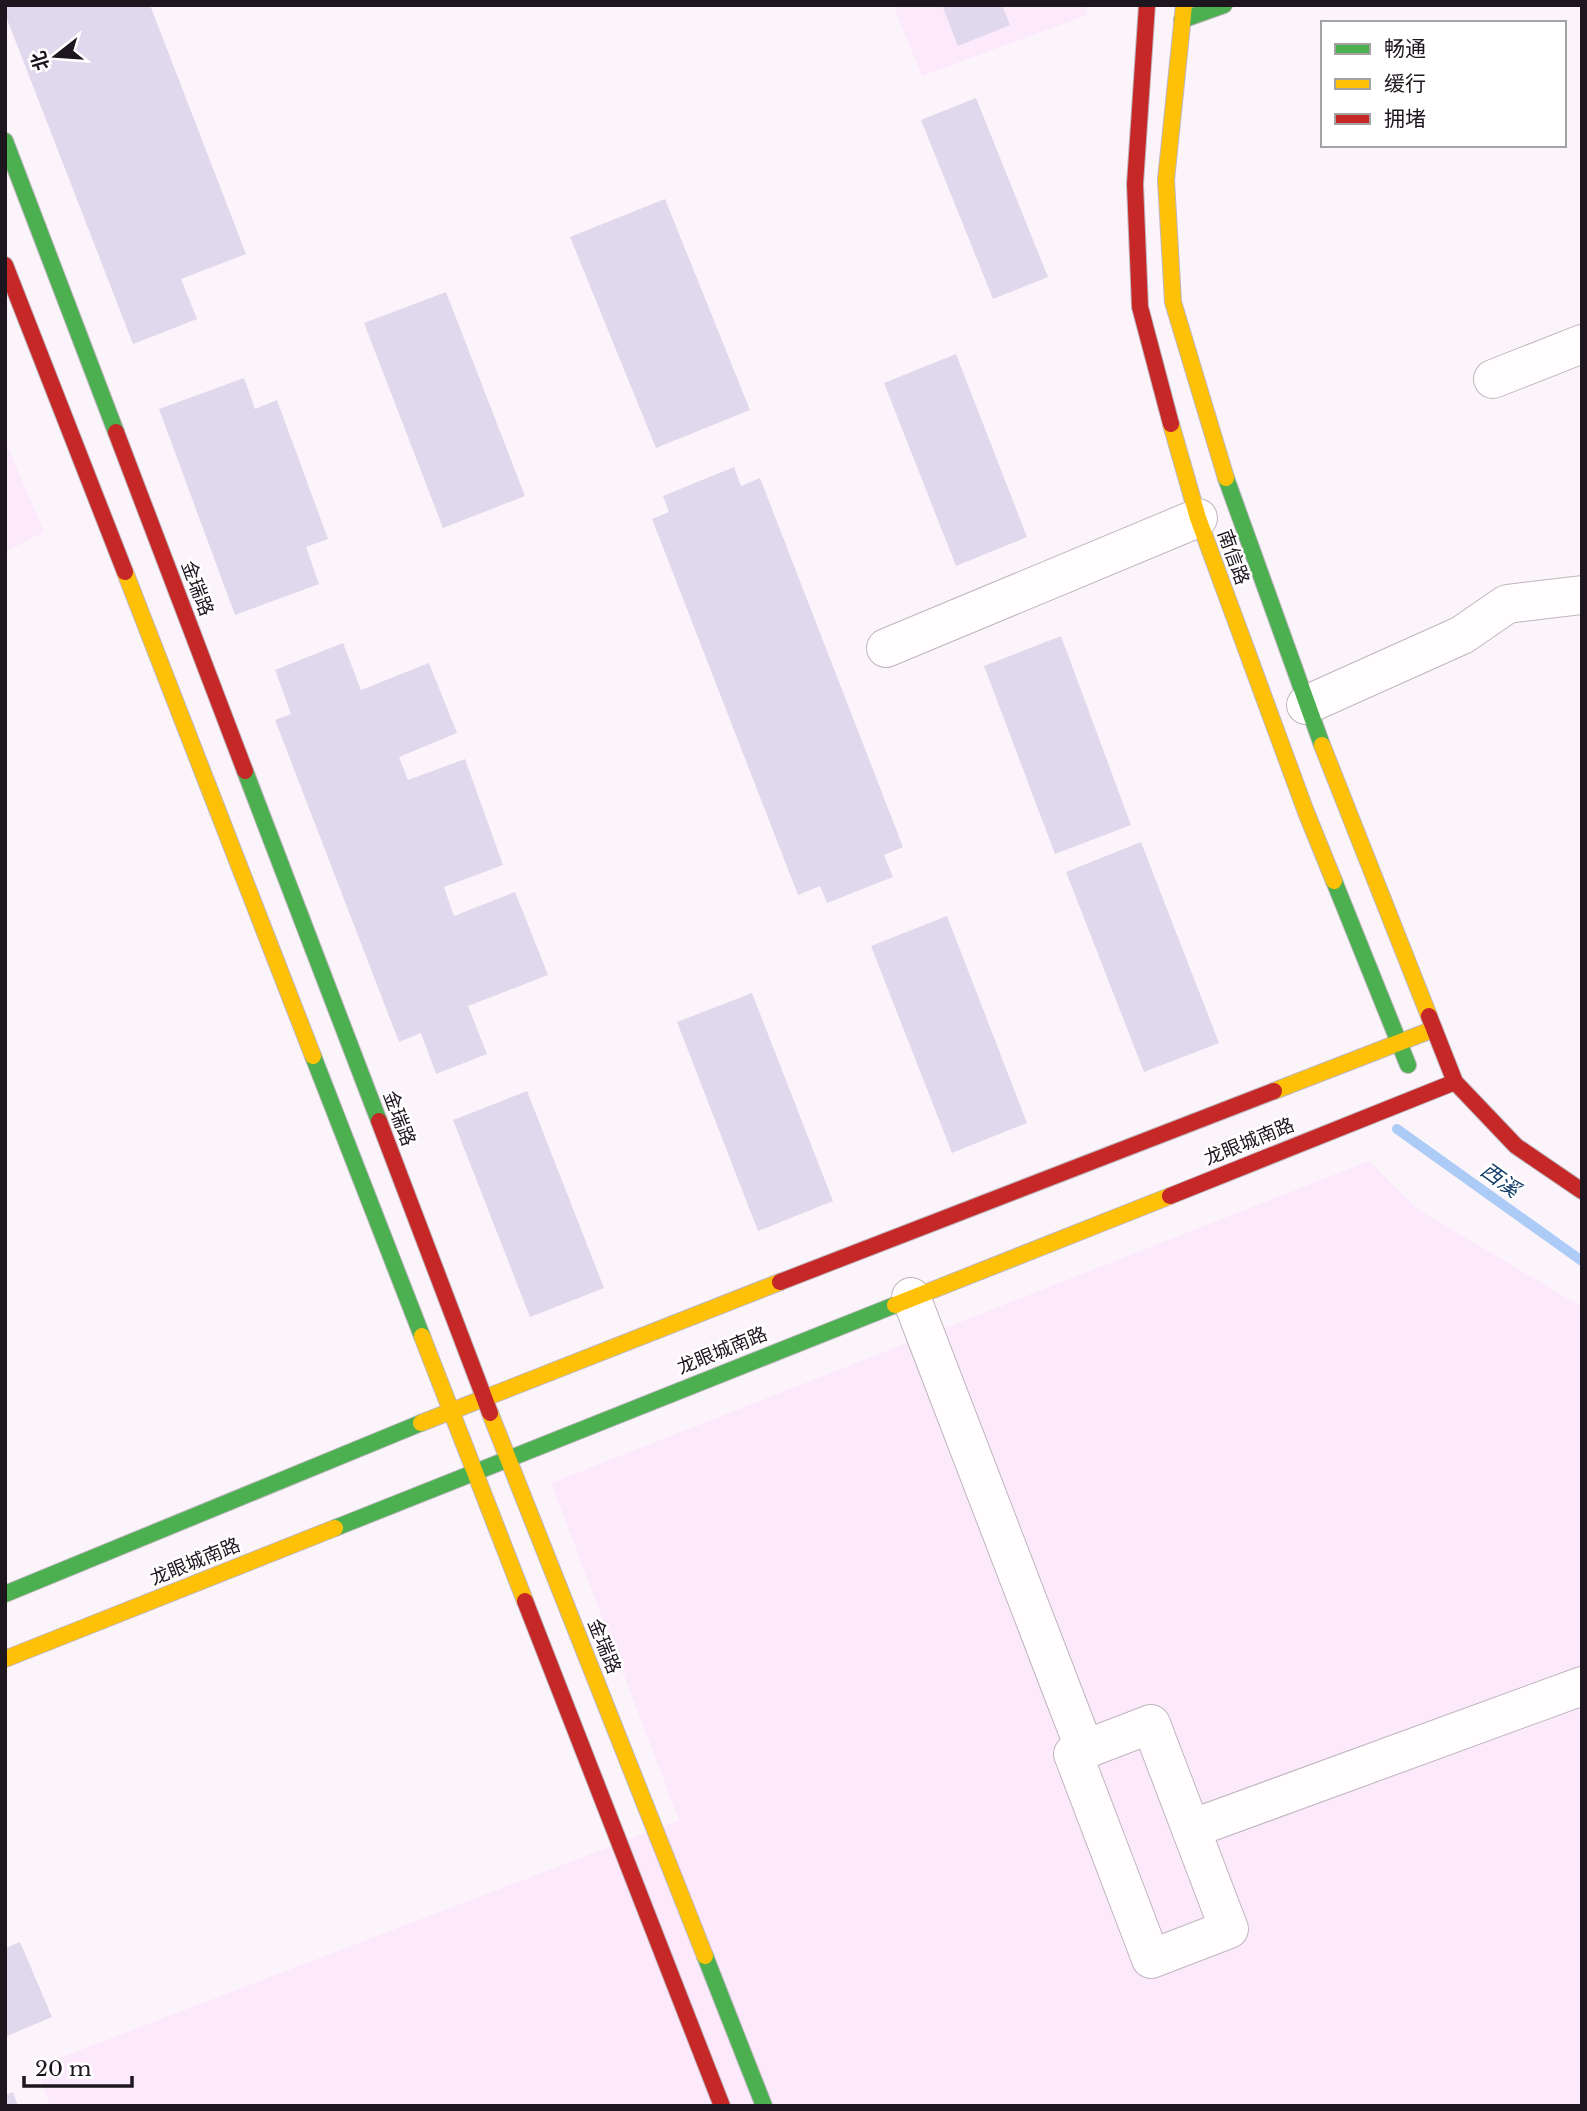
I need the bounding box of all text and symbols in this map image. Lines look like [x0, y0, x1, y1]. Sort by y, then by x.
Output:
north arrow [21, 21, 91, 91]
legend [1321, 21, 1566, 147]
text: 畅通 [1384, 36, 1426, 62]
text: 北 [26, 48, 54, 73]
text: 缓行 [1384, 71, 1426, 97]
text: 拥堵 [1384, 106, 1426, 132]
street label: 南信路 [1213, 526, 1254, 588]
street label: 金瑞路 [177, 557, 218, 619]
street label: 金瑞路 [379, 1087, 420, 1149]
street label: 龙眼城南路 [1201, 1113, 1298, 1170]
water label: 西溪 [1475, 1157, 1526, 1204]
street label: 龙眼城南路 [674, 1322, 771, 1379]
street label: 龙眼城南路 [147, 1533, 244, 1590]
street label: 金瑞路 [583, 1615, 626, 1677]
scale bar [24, 2044, 133, 2088]
text: 20 m [35, 2056, 92, 2082]

